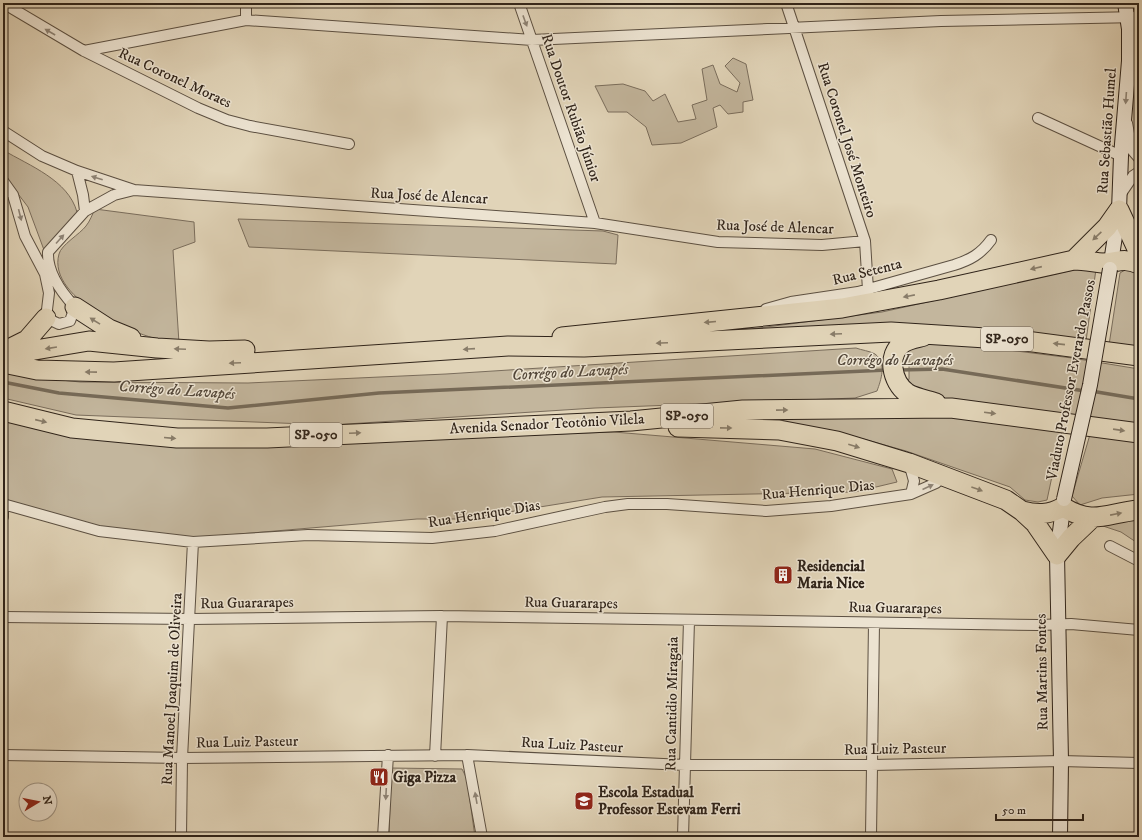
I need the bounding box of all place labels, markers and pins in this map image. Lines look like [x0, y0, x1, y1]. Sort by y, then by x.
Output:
place label: Residencial Maria Nice [797, 557, 865, 593]
building icon: Residencial Maria Nice [772, 564, 794, 586]
restaurant icon: Giga Pizza [368, 766, 390, 788]
place label: Giga Pizza [393, 768, 457, 787]
place label: Escola Estadual Professor Estevam Ferri [598, 783, 741, 819]
school or university icon: Escola Estadual Professor Estevam Ferri [573, 790, 595, 812]

